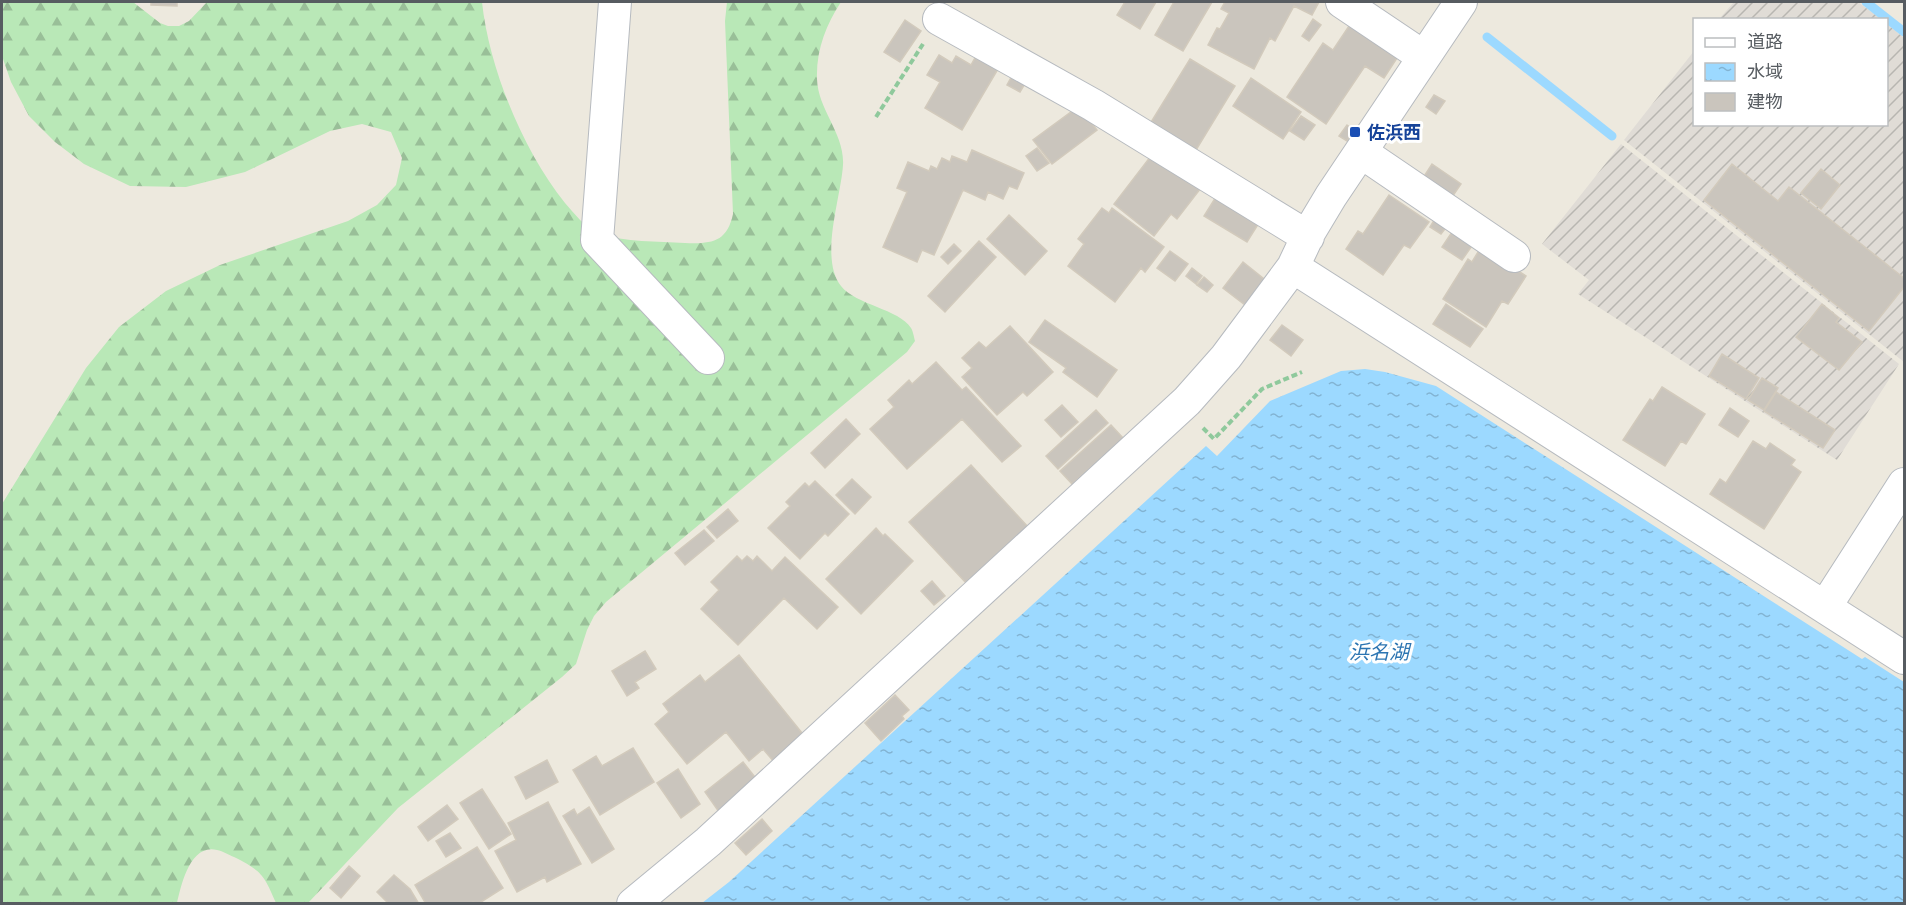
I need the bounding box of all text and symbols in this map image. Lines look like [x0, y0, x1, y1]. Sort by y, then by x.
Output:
legend [1693, 18, 1888, 126]
text: 道路 [1747, 30, 1783, 52]
text: 水域 [1747, 60, 1783, 82]
text: 建物 [1747, 90, 1783, 112]
place label: 佐浜西 [1367, 121, 1421, 143]
marker: 佐浜西 [1348, 125, 1362, 139]
water label: 浜名湖 [1349, 639, 1412, 663]

